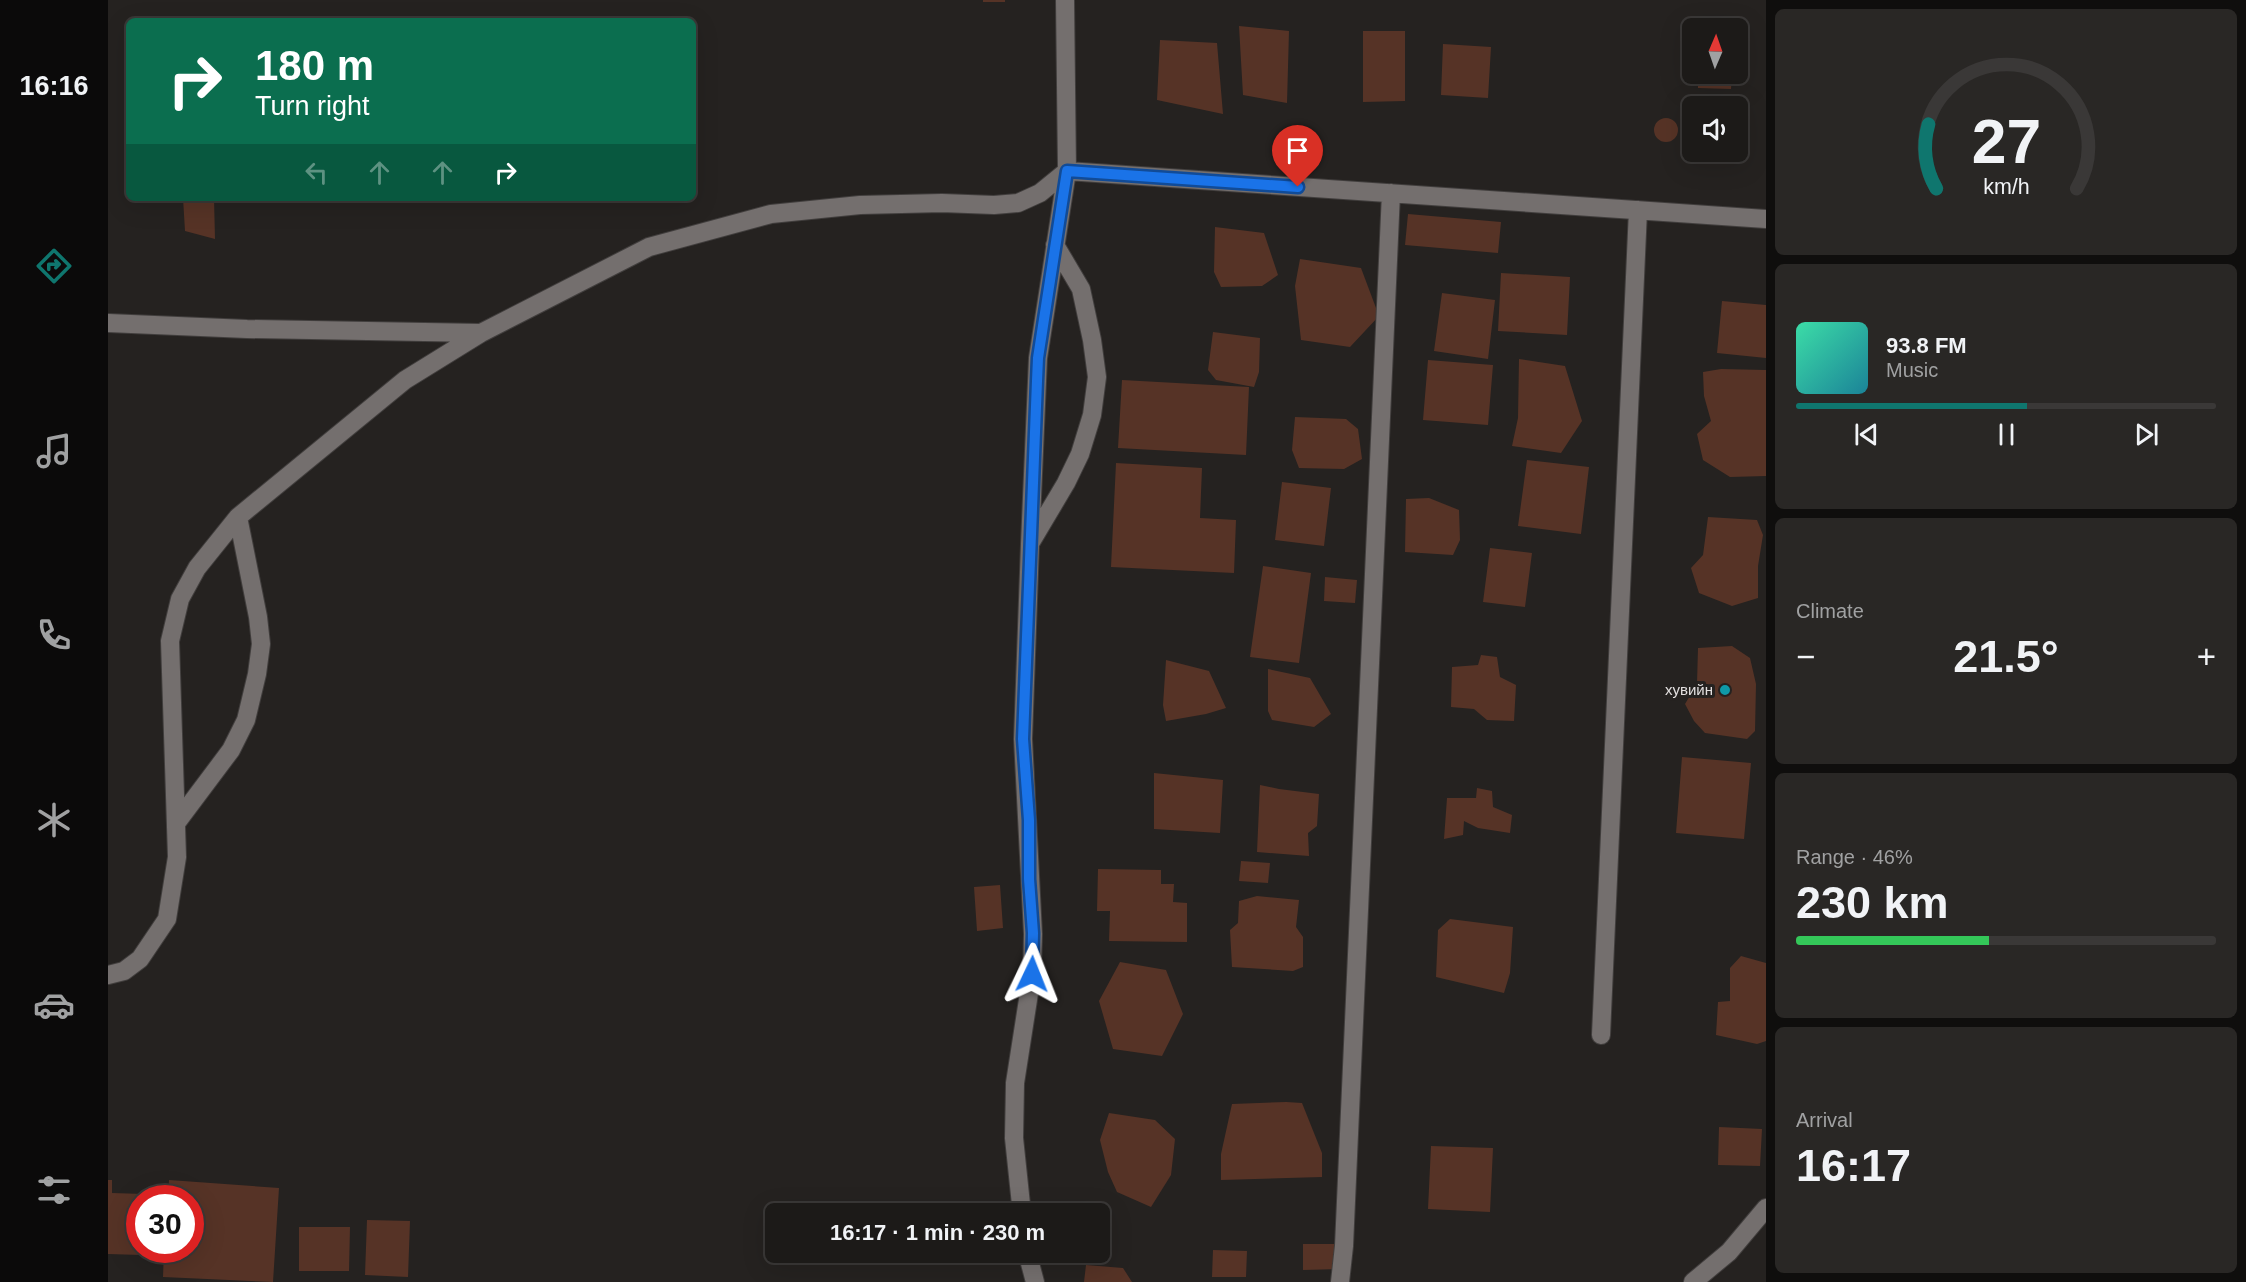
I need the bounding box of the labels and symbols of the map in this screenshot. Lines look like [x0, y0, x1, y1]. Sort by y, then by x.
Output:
north arrow [1682, 18, 1748, 84]
pin [1272, 125, 1323, 187]
place label: хувийн [1665, 681, 1713, 698]
marker: хувийн [1718, 683, 1732, 697]
position arrow [1000, 942, 1064, 1006]
speed limit sign: 30 [126, 1185, 204, 1263]

